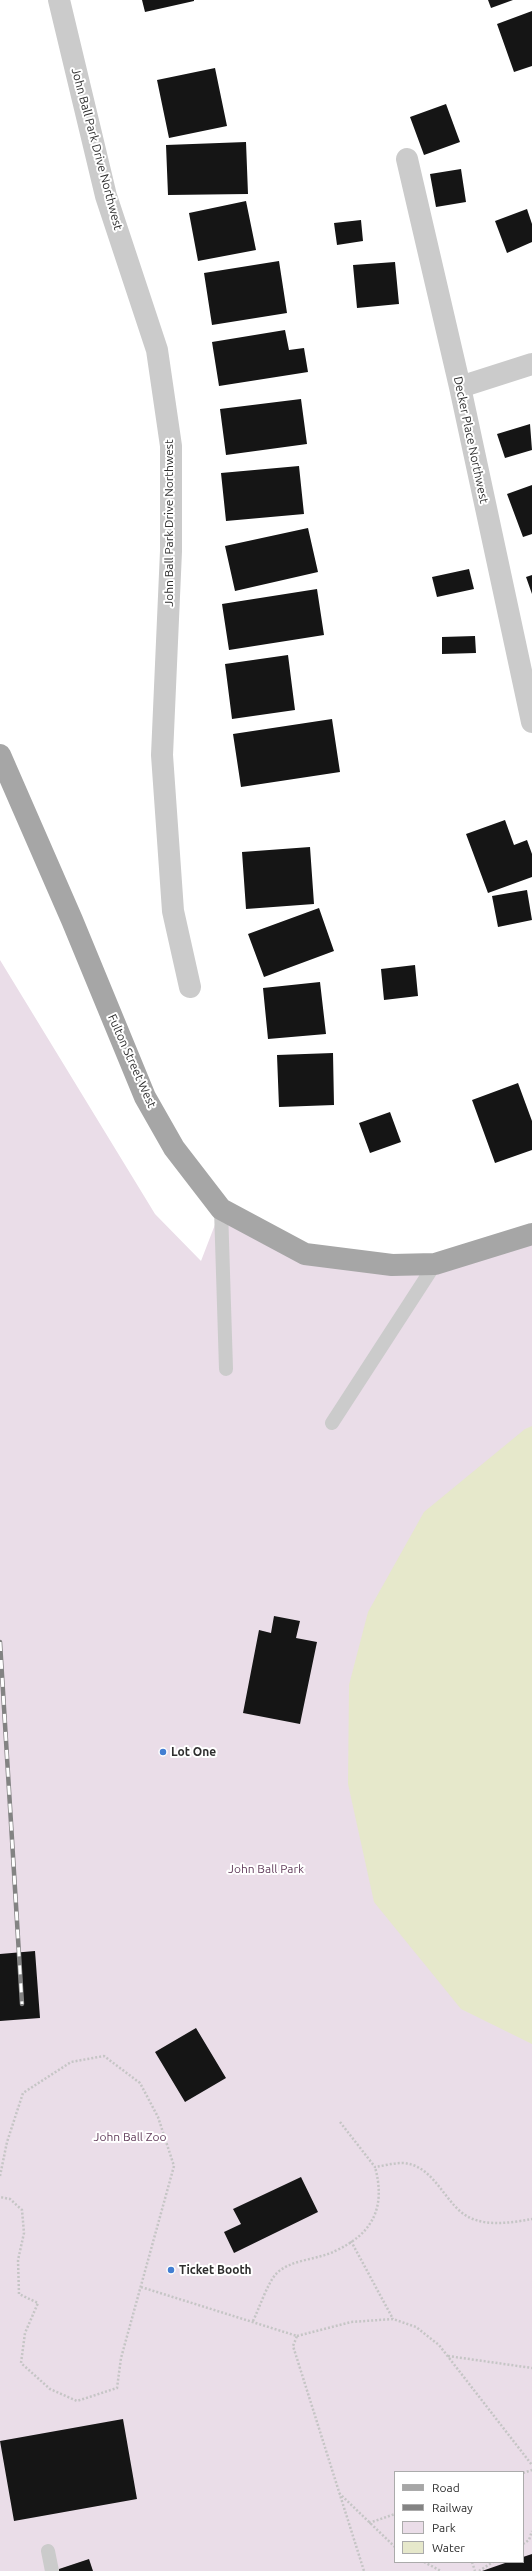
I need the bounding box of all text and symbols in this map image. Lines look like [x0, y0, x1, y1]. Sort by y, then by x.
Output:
street label: John Ball Park Drive Northwest [68, 66, 126, 232]
street label: Decker Place Northwest [451, 375, 491, 505]
street label: John Ball Park Drive Northwest [162, 439, 176, 607]
street label: Fulton Street West [105, 1012, 159, 1110]
place label: Lot One [171, 1745, 216, 1759]
marker: Lot One [158, 1747, 168, 1757]
park label: John Ball Park [228, 1862, 304, 1876]
park label: John Ball Zoo [94, 2130, 166, 2144]
place label: Ticket Booth [179, 2263, 252, 2277]
marker: Ticket Booth [166, 2265, 176, 2275]
legend [394, 2471, 524, 2563]
text: Road [432, 2481, 460, 2494]
text: Railway [432, 2501, 473, 2514]
text: Park [432, 2521, 456, 2534]
text: Water [432, 2541, 465, 2554]

